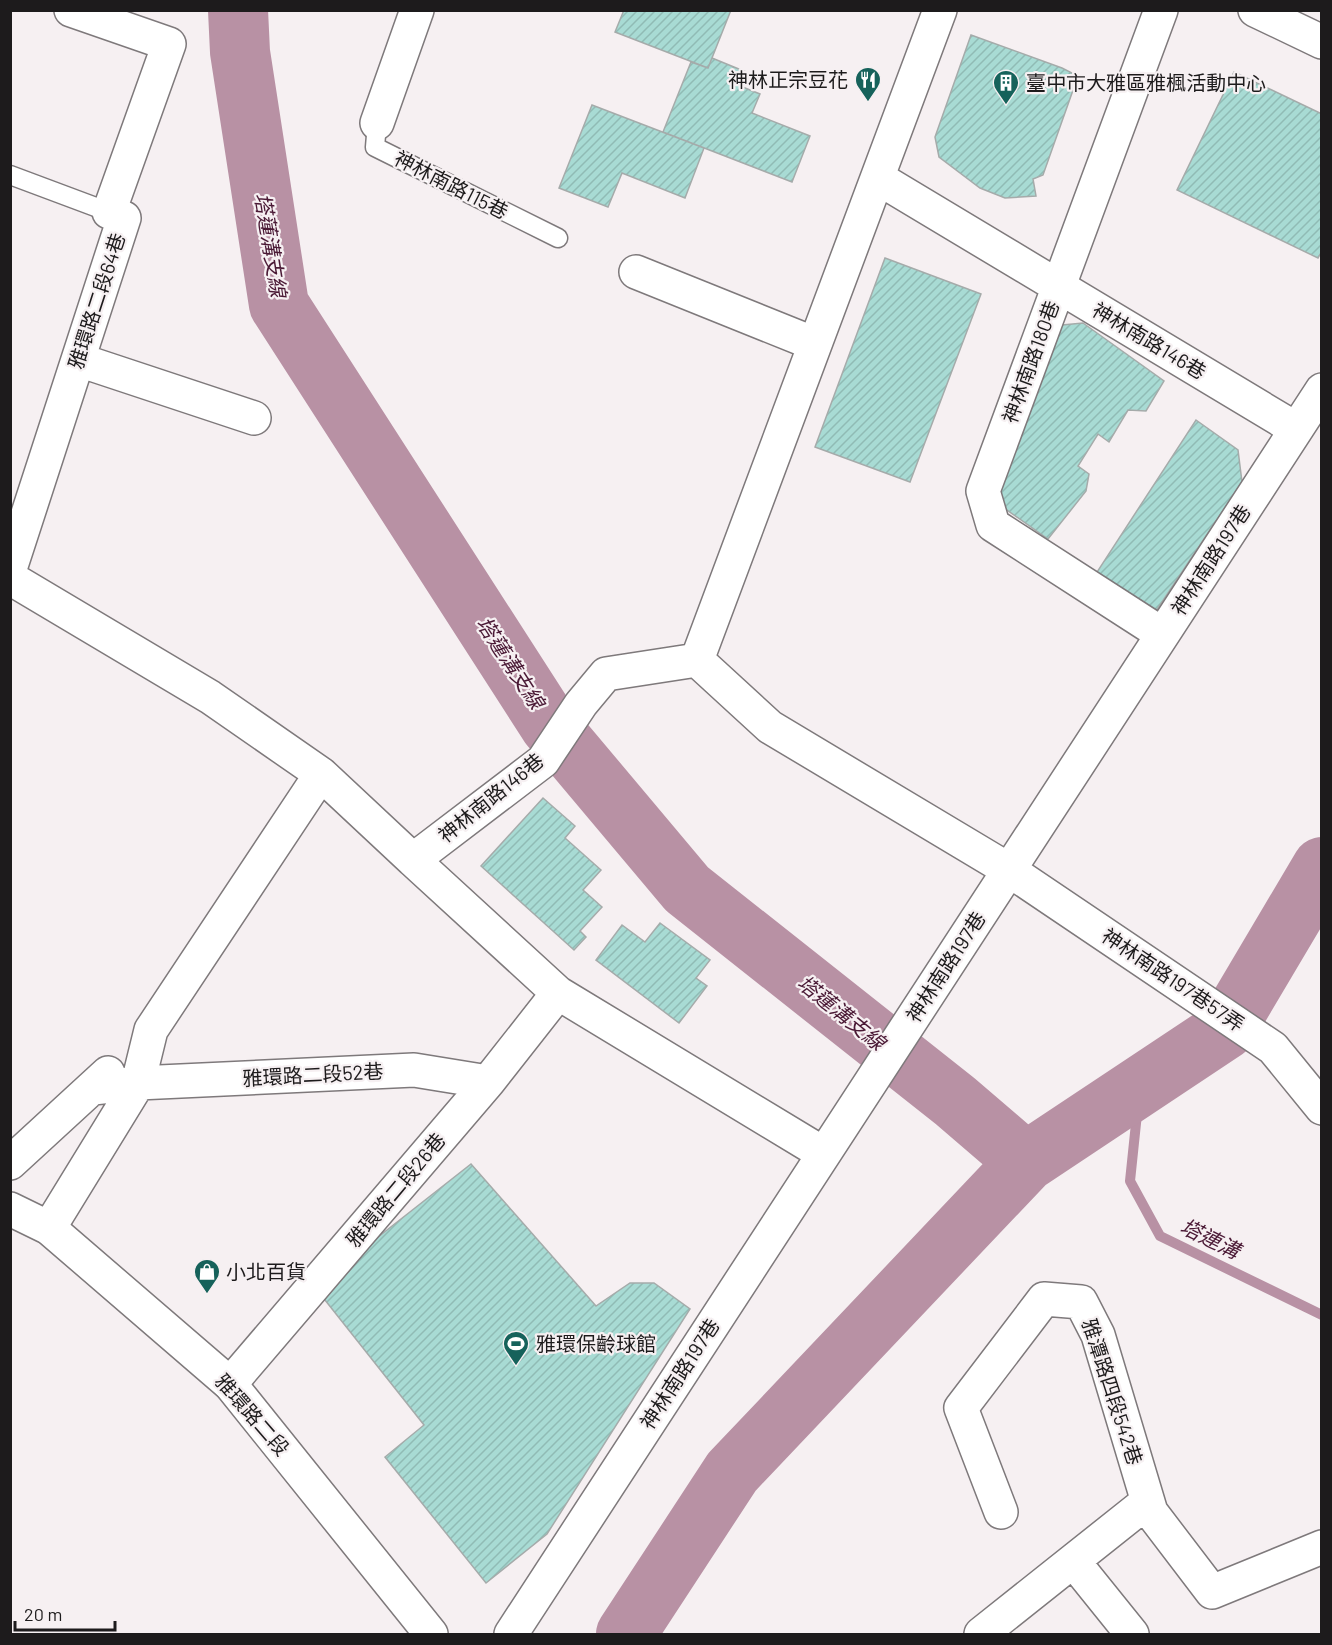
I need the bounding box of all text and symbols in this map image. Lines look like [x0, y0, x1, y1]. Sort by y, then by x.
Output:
restaurant icon: 神林正宗豆花 [853, 65, 883, 103]
place label: 神林正宗豆花 [728, 67, 848, 91]
building icon: 臺中市大雅區雅楓活動中心 [991, 68, 1021, 106]
place label: 臺中市大雅區雅楓活動中心 [1026, 70, 1266, 94]
street label: 神林南路115巷 [391, 145, 512, 223]
water label: 塔蓮溝支線 [251, 191, 292, 301]
street label: 雅環路二段64巷 [63, 230, 129, 372]
street label: 神林南路180巷 [997, 297, 1063, 426]
street label: 神林南路146巷 [1088, 297, 1211, 383]
street label: 神林南路197巷 [1166, 500, 1255, 619]
water label: 塔蓮溝支線 [472, 611, 551, 715]
street label: 神林南路146巷 [433, 748, 548, 847]
street label: 神林南路197巷 [901, 907, 990, 1026]
street label: 神林南路197巷57弄 [1098, 923, 1249, 1036]
water label: 塔蓮溝支線 [793, 969, 892, 1056]
street label: 雅環路二段52巷 [242, 1058, 384, 1090]
street label: 雅環路二段26巷 [341, 1128, 450, 1251]
water label: 塔連溝 [1177, 1213, 1247, 1264]
shop icon: 小北百貨 [192, 1257, 222, 1295]
place label: 小北百貨 [226, 1259, 306, 1283]
street label: 神林南路197巷 [635, 1314, 724, 1433]
street label: 雅潭路四段542巷 [1078, 1316, 1148, 1468]
sports icon: 雅環保齡球館 [501, 1329, 531, 1367]
place label: 雅環保齡球館 [536, 1331, 656, 1355]
street label: 雅環路二段 [211, 1369, 295, 1460]
scale bar [15, 1594, 116, 1632]
text: 20 m [24, 1603, 62, 1625]

